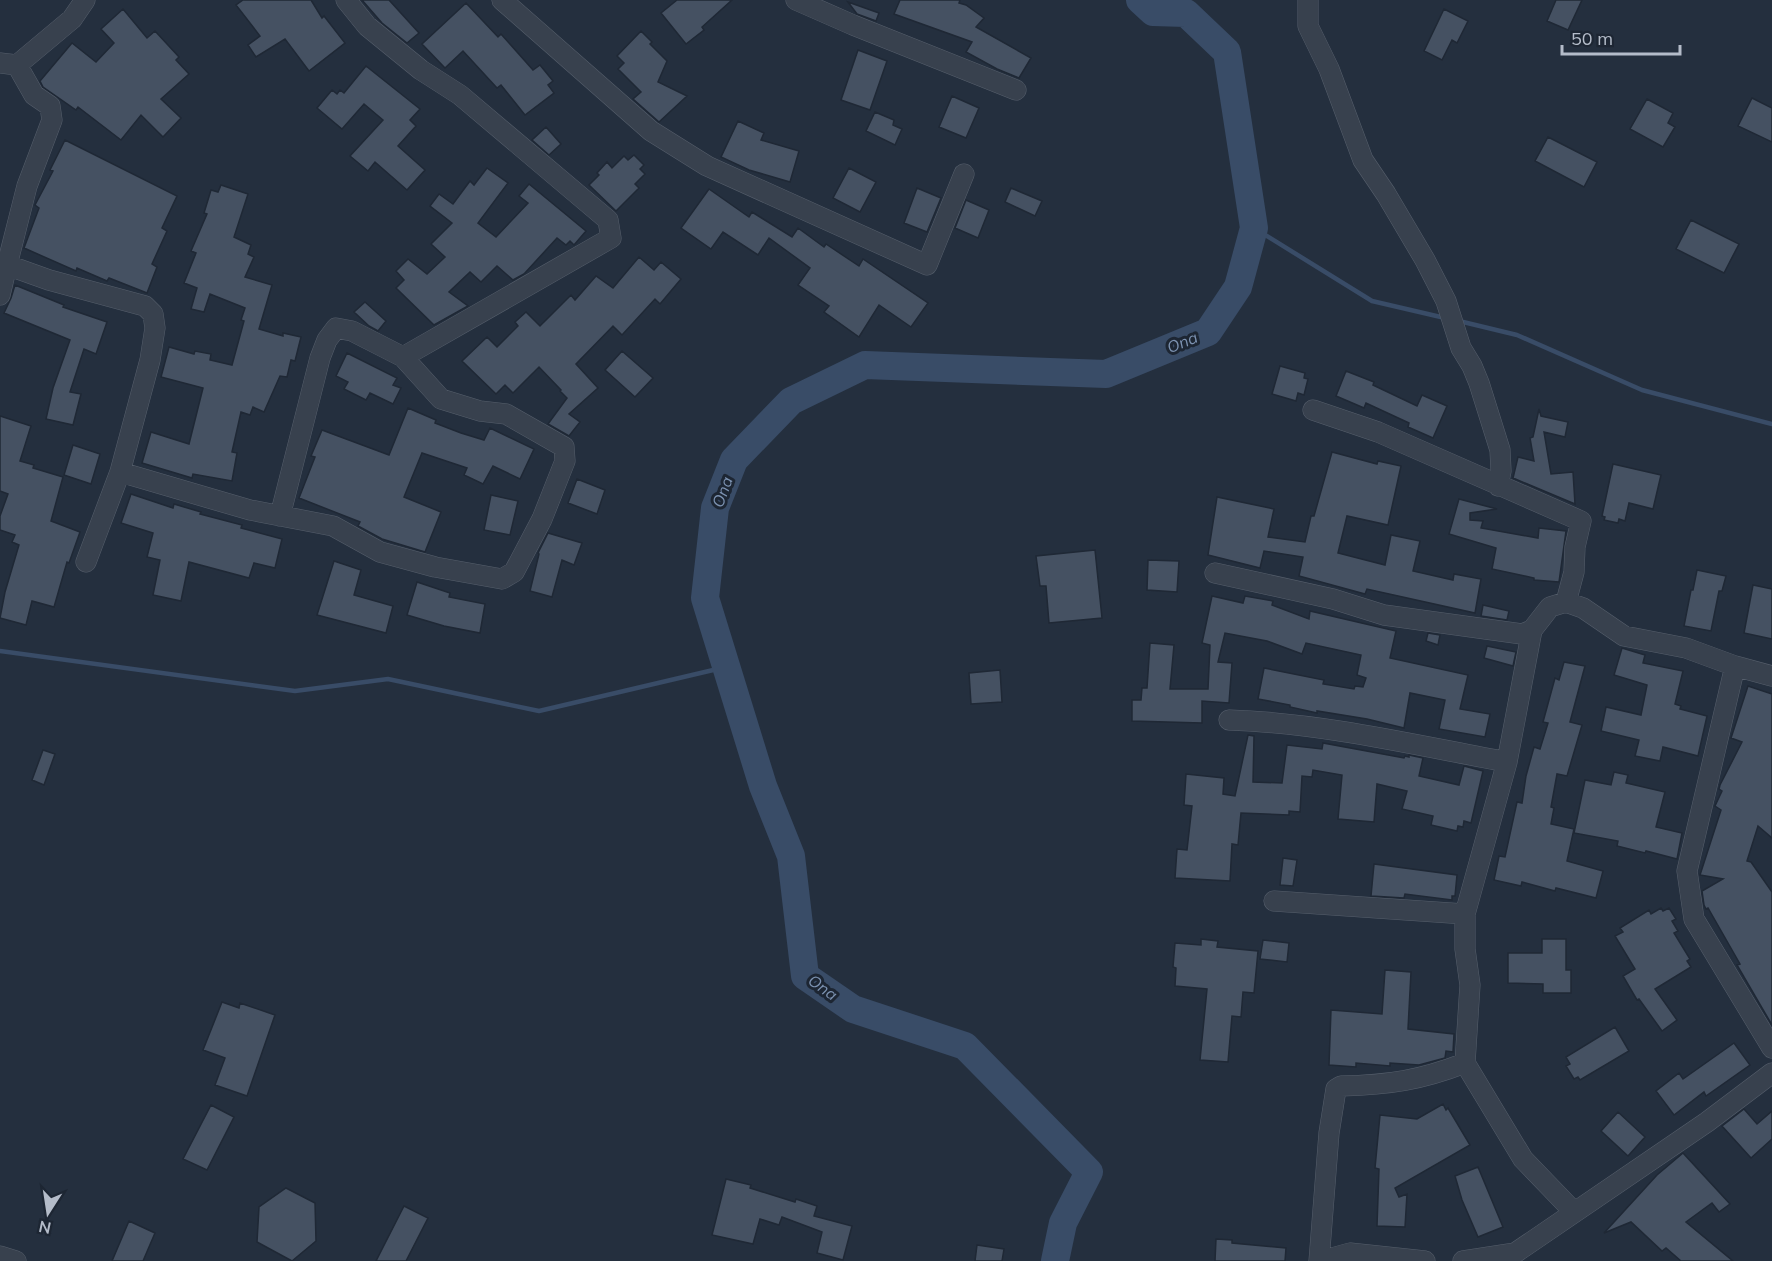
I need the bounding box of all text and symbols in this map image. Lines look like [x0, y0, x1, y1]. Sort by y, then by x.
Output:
scale bar [1562, 18, 1680, 56]
text: 50 m [1571, 27, 1613, 50]
water label: Ona [1164, 327, 1201, 357]
water label: Ona [707, 473, 737, 510]
water label: Ona [804, 970, 842, 1005]
north arrow [18, 1183, 78, 1243]
text: N [37, 1217, 53, 1239]

